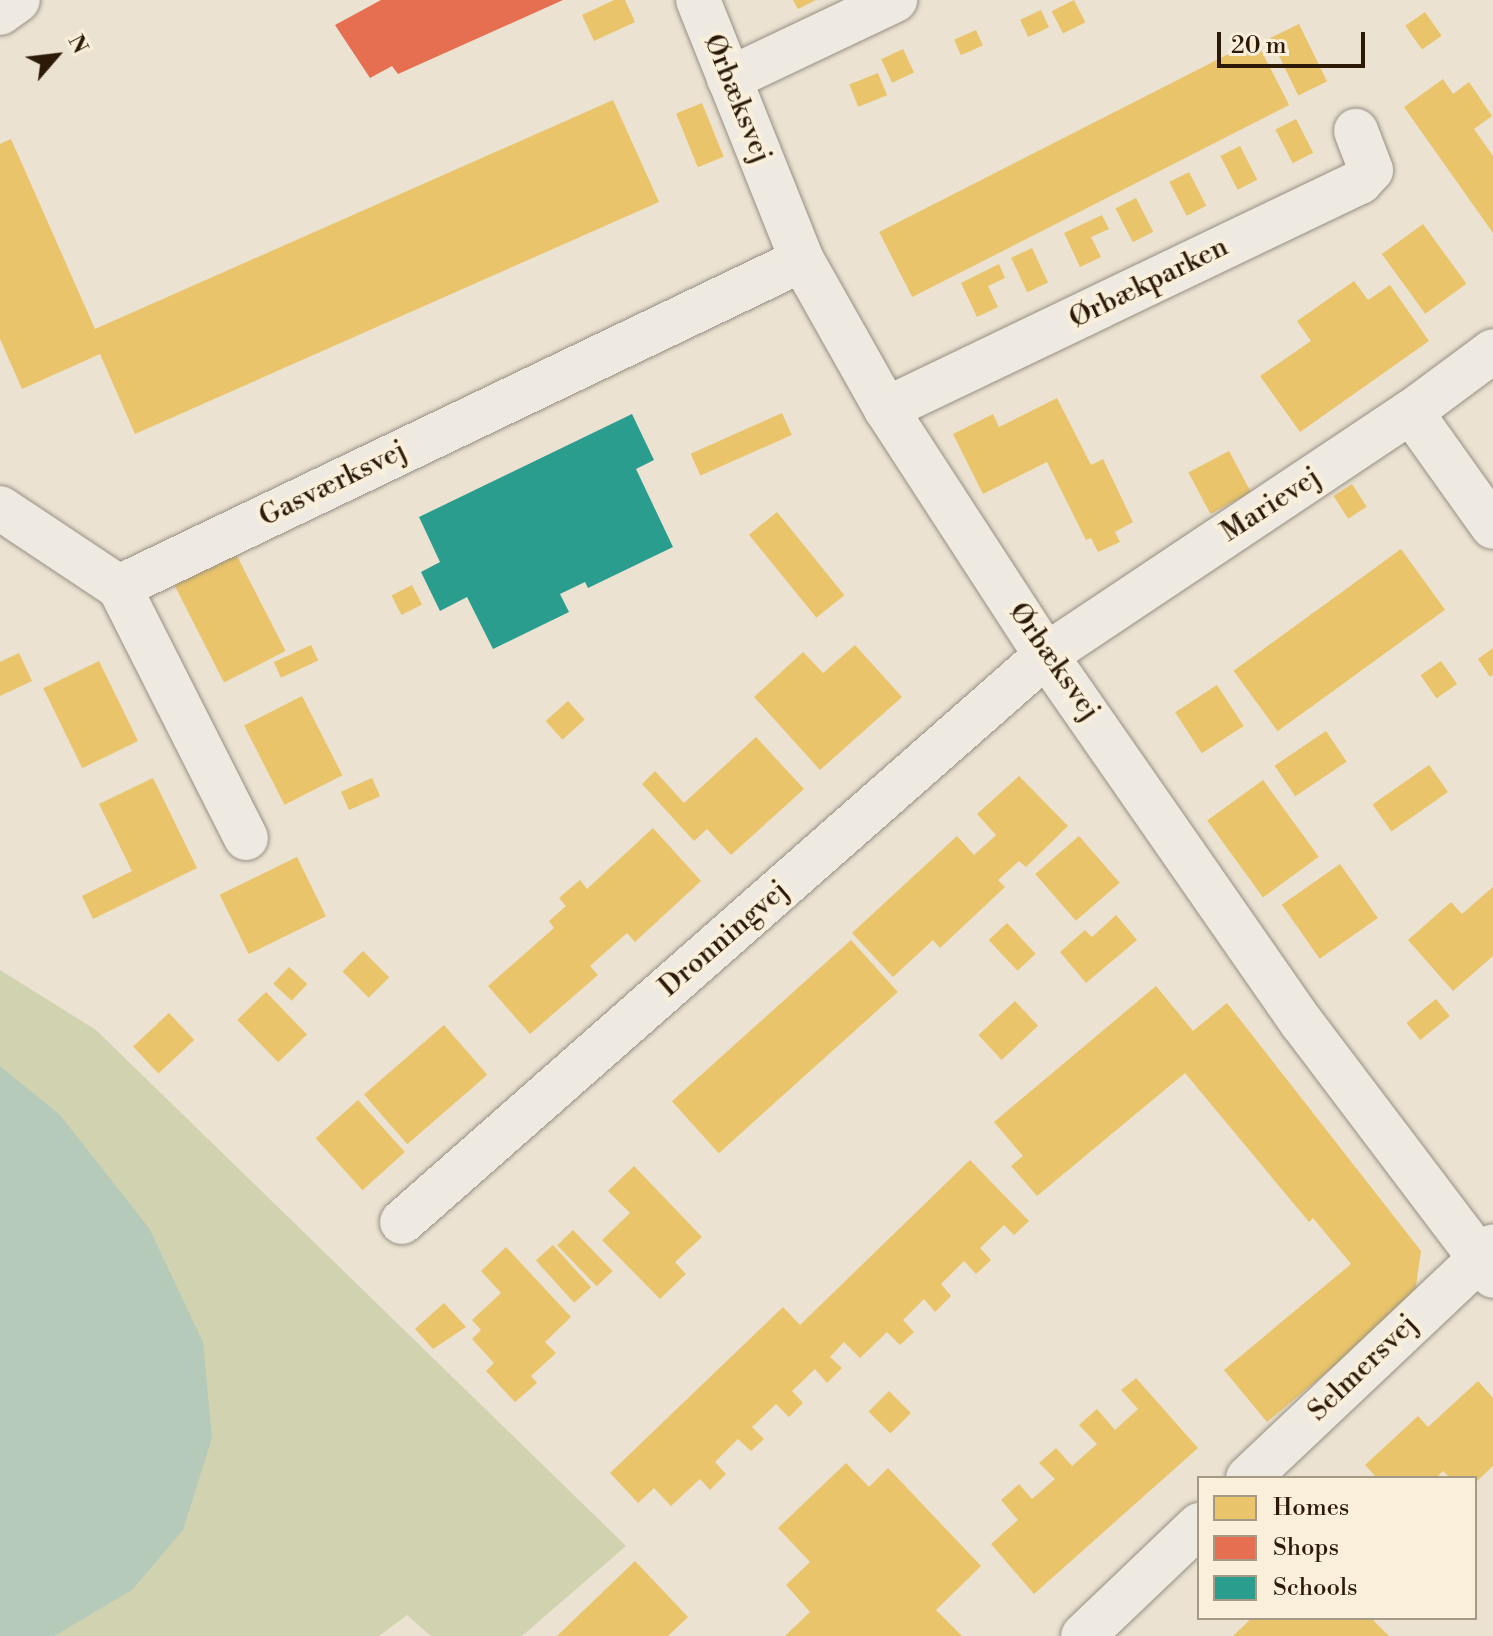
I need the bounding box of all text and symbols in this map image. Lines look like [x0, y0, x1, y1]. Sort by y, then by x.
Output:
north arrow [16, 16, 96, 96]
scale bar [1221, 16, 1369, 66]
text: N [62, 30, 94, 59]
street label: Ørbæksvej [696, 30, 778, 168]
text: 20 m [1231, 31, 1287, 61]
street label: Ørbækparken [1064, 230, 1234, 336]
street label: Gasværksvej [254, 434, 412, 534]
street label: Marievej [1215, 460, 1327, 550]
street label: Ørbæksvej [1001, 597, 1107, 727]
street label: Dronningvej [653, 874, 795, 1004]
street label: Selmersvej [1301, 1308, 1425, 1428]
legend [1197, 1476, 1477, 1620]
text: Homes [1273, 1493, 1349, 1523]
text: Shops [1273, 1533, 1339, 1563]
text: Schools [1273, 1573, 1358, 1603]

